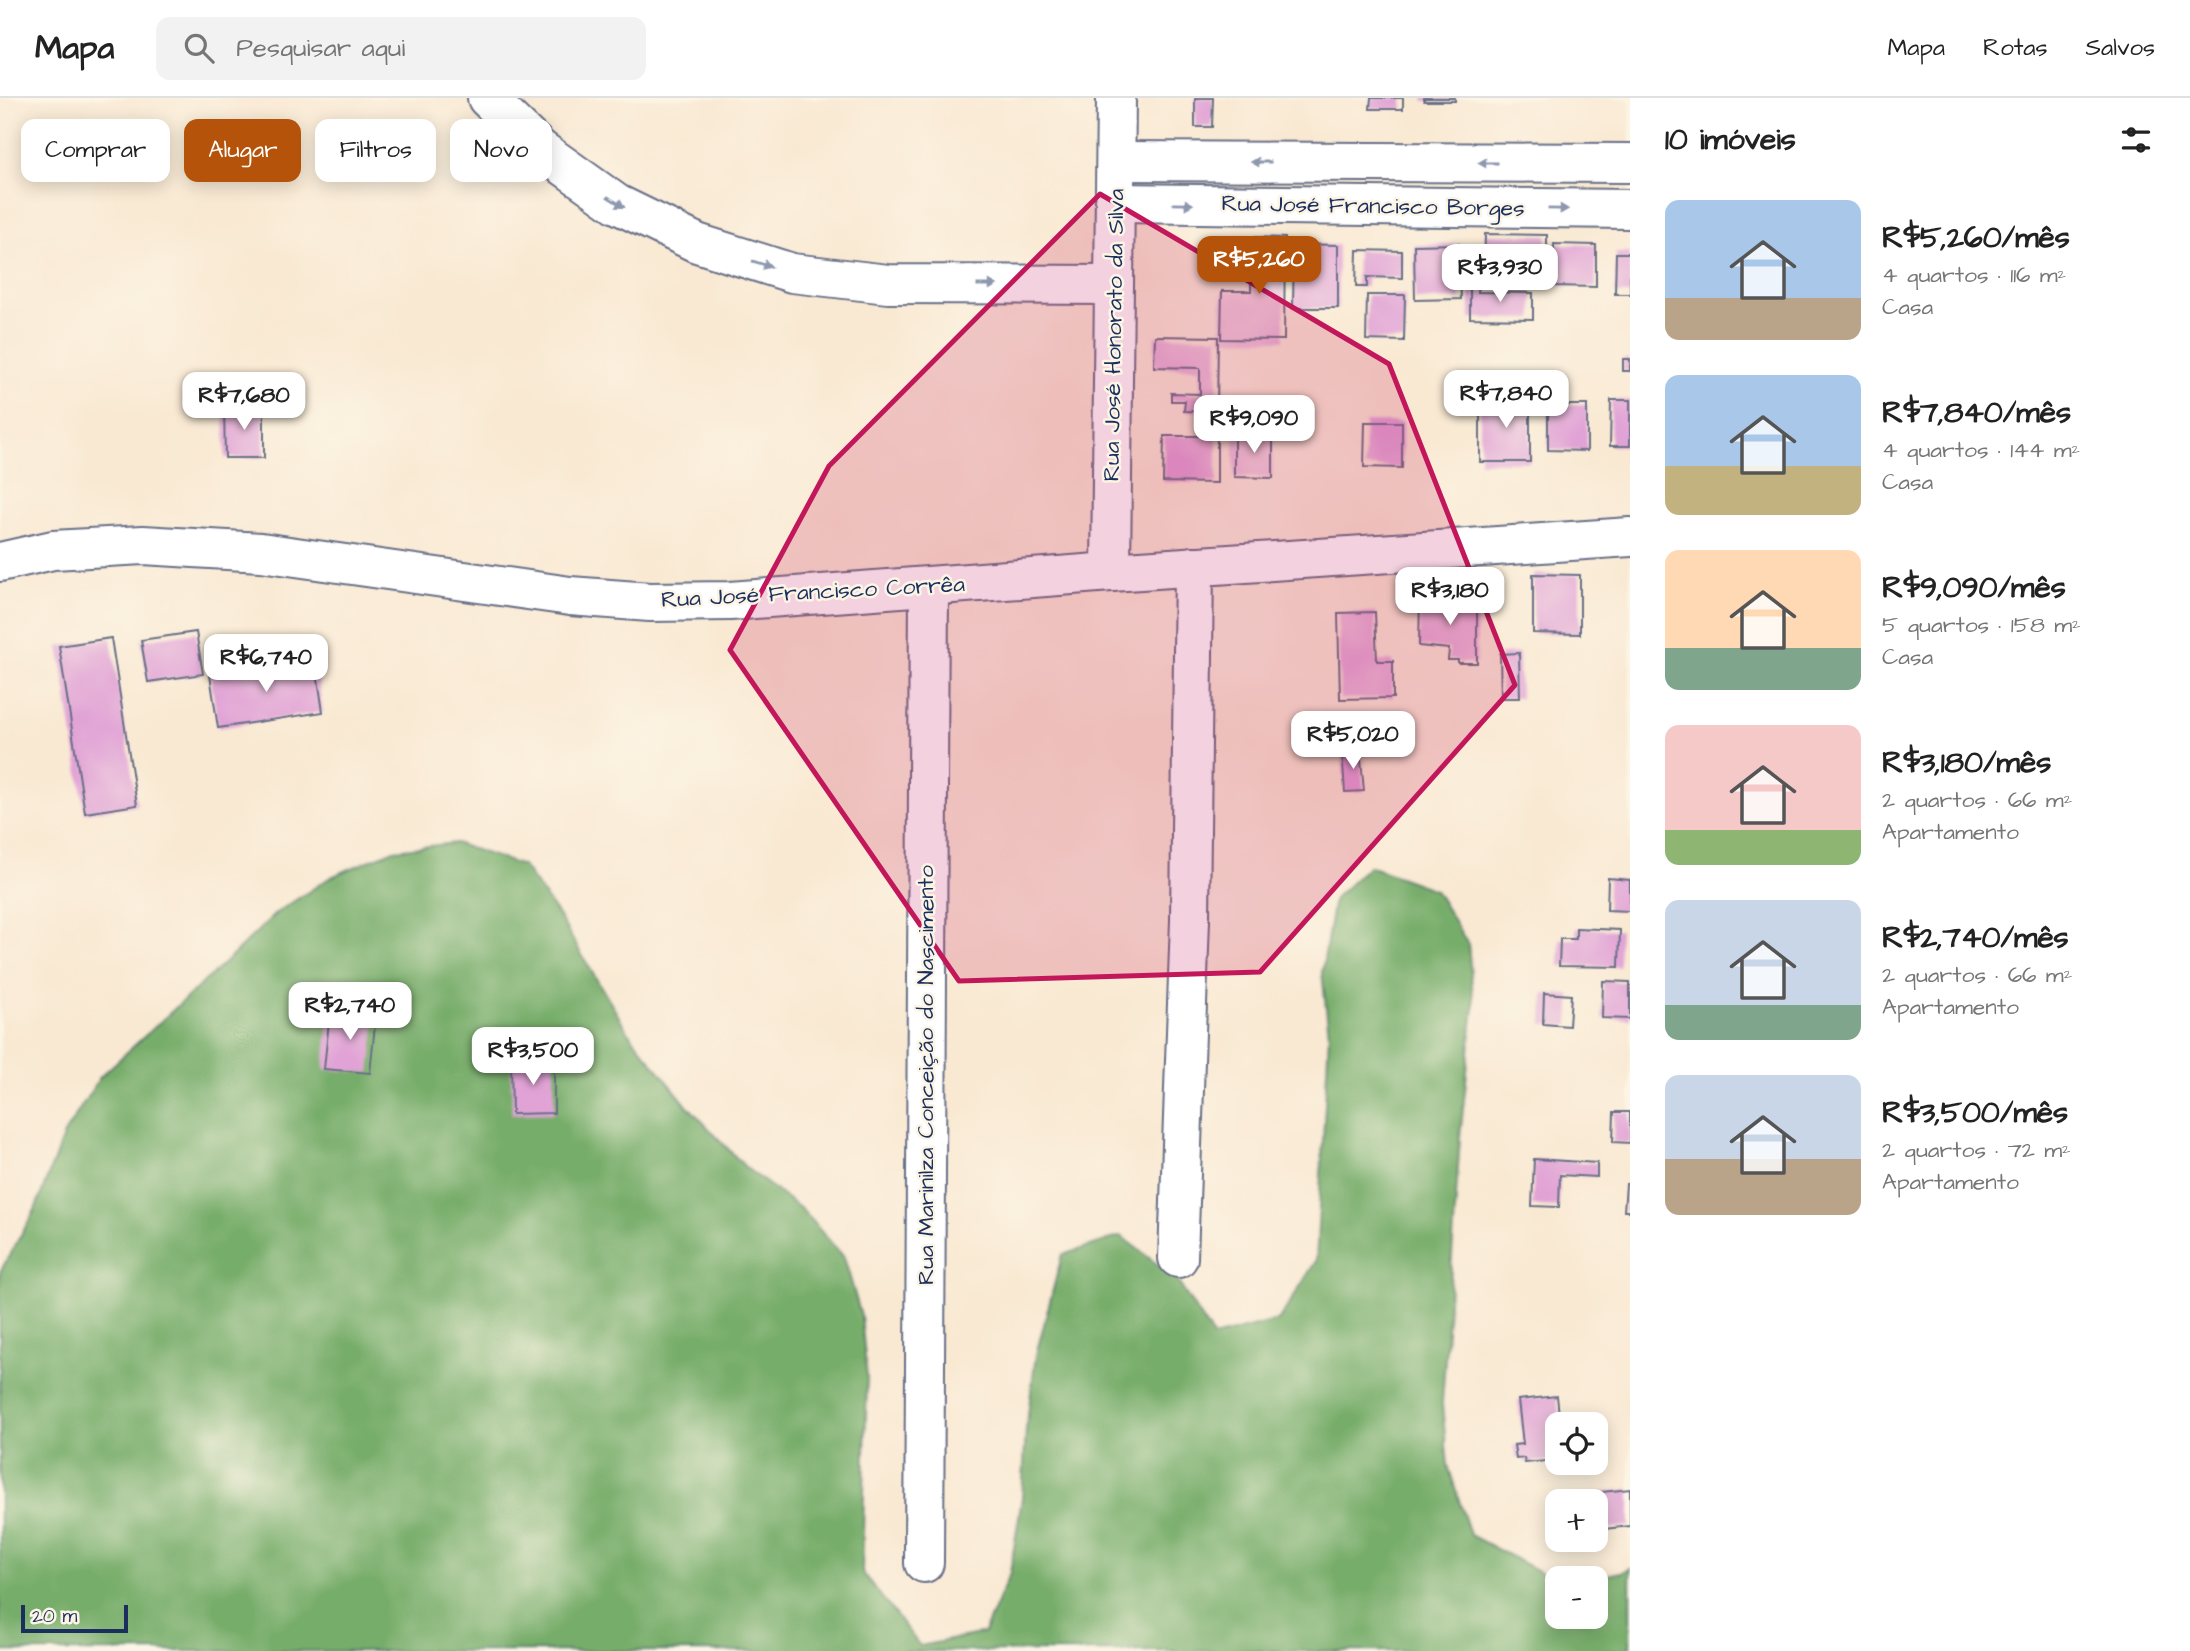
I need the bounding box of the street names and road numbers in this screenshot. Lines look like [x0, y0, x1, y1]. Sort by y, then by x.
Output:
street label: Rua José Francisco Borges [1221, 187, 1525, 226]
street label: Rua José Honorato da Silva [1095, 188, 1133, 482]
street label: Rua José Francisco Corrêa [660, 568, 966, 616]
street label: Rua Marinilza Conceição do Nascimento [910, 865, 942, 1285]

